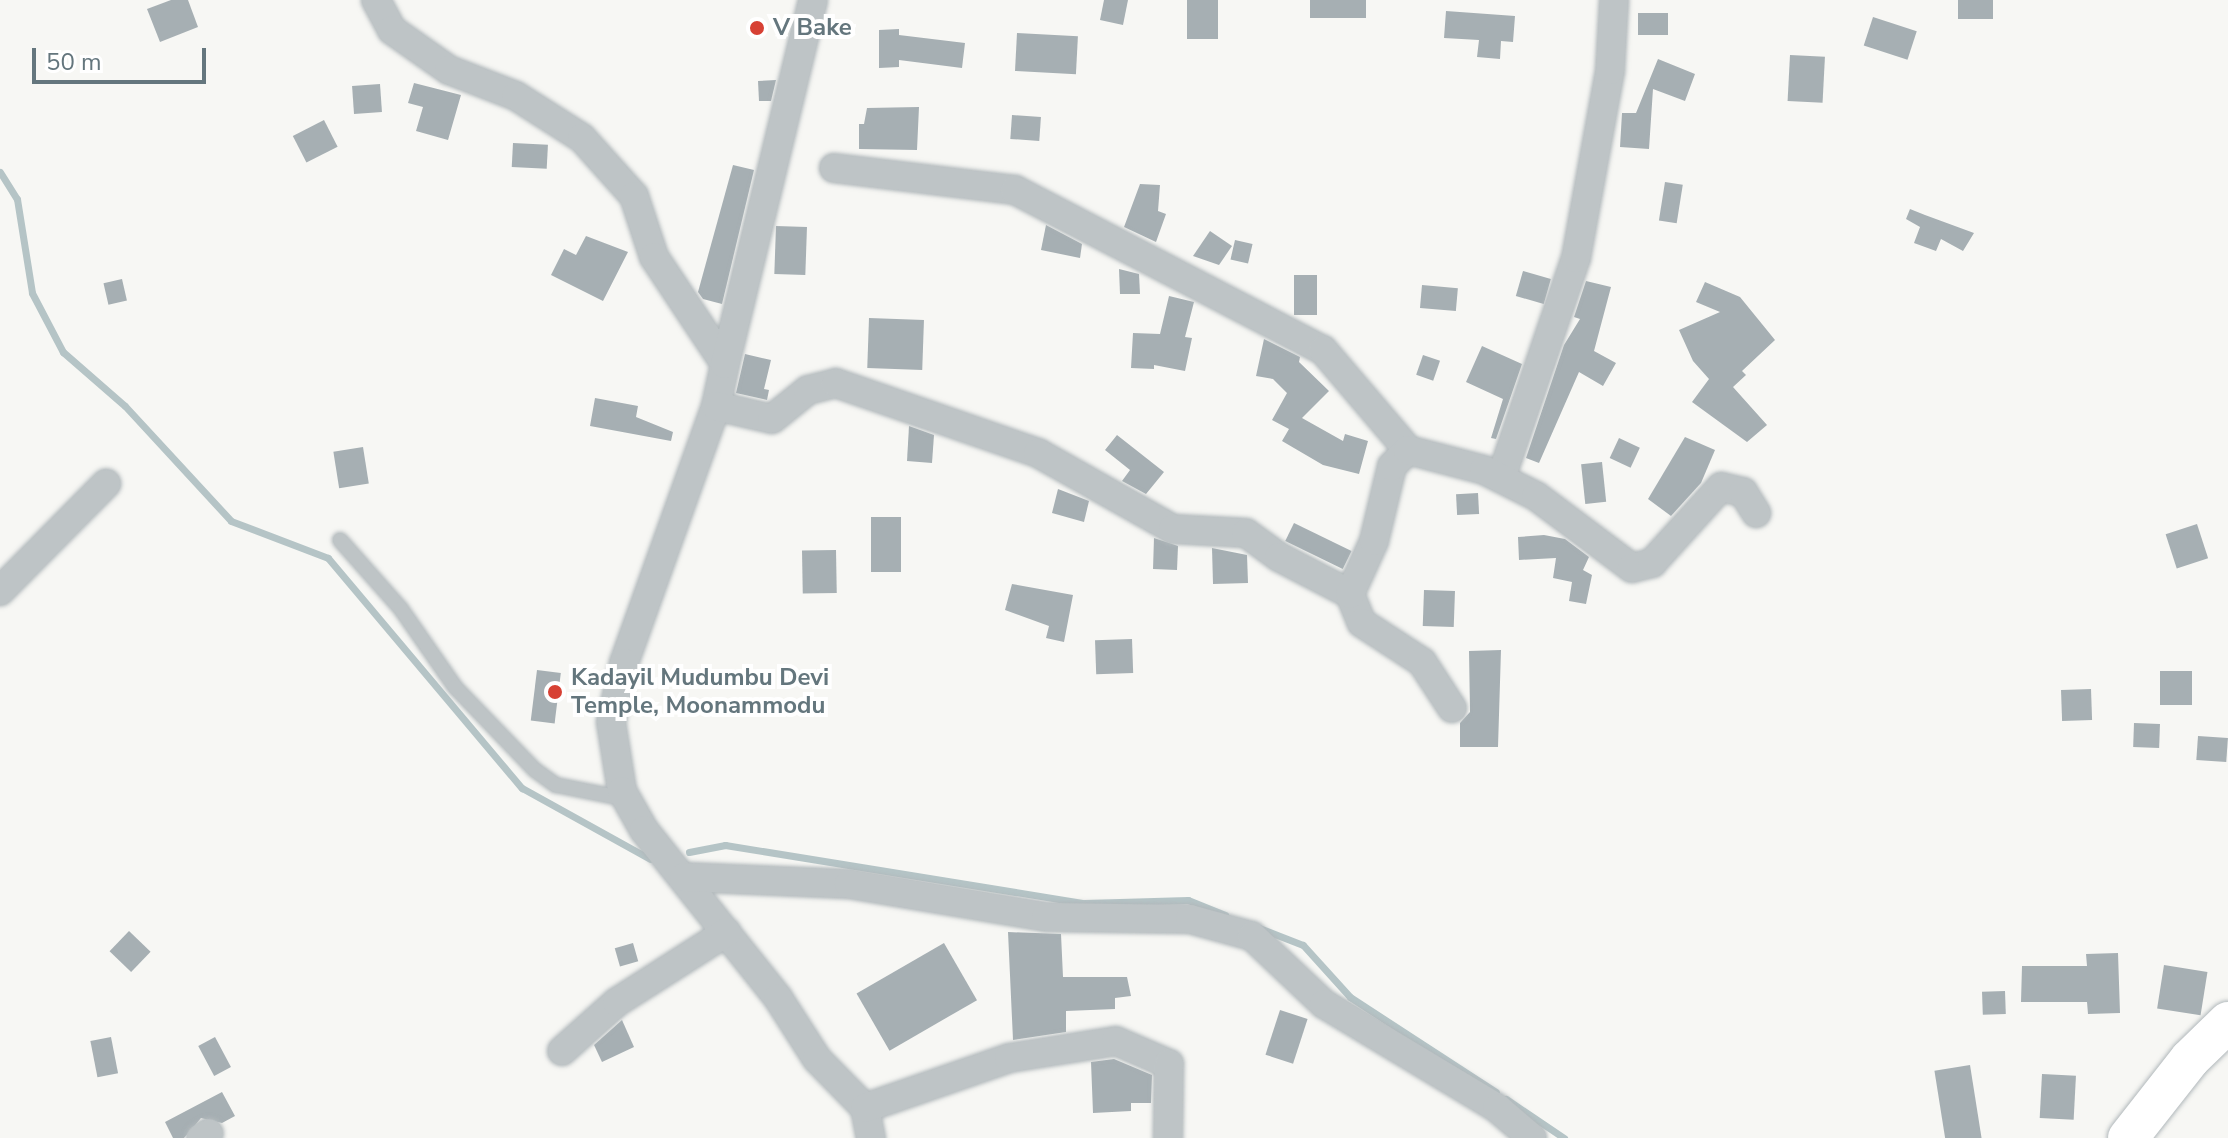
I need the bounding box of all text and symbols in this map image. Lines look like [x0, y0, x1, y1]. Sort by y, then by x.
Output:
place label: V Bake [773, 14, 852, 42]
marker: V Bake [748, 19, 766, 37]
scale bar [36, 32, 210, 82]
text: 50 m [46, 46, 102, 78]
place label: Kadayil Mudumbu Devi Temple, Moonammodu [571, 664, 829, 720]
marker: Kadayil Mudumbu Devi Temple, Moonammodu [546, 683, 564, 701]

